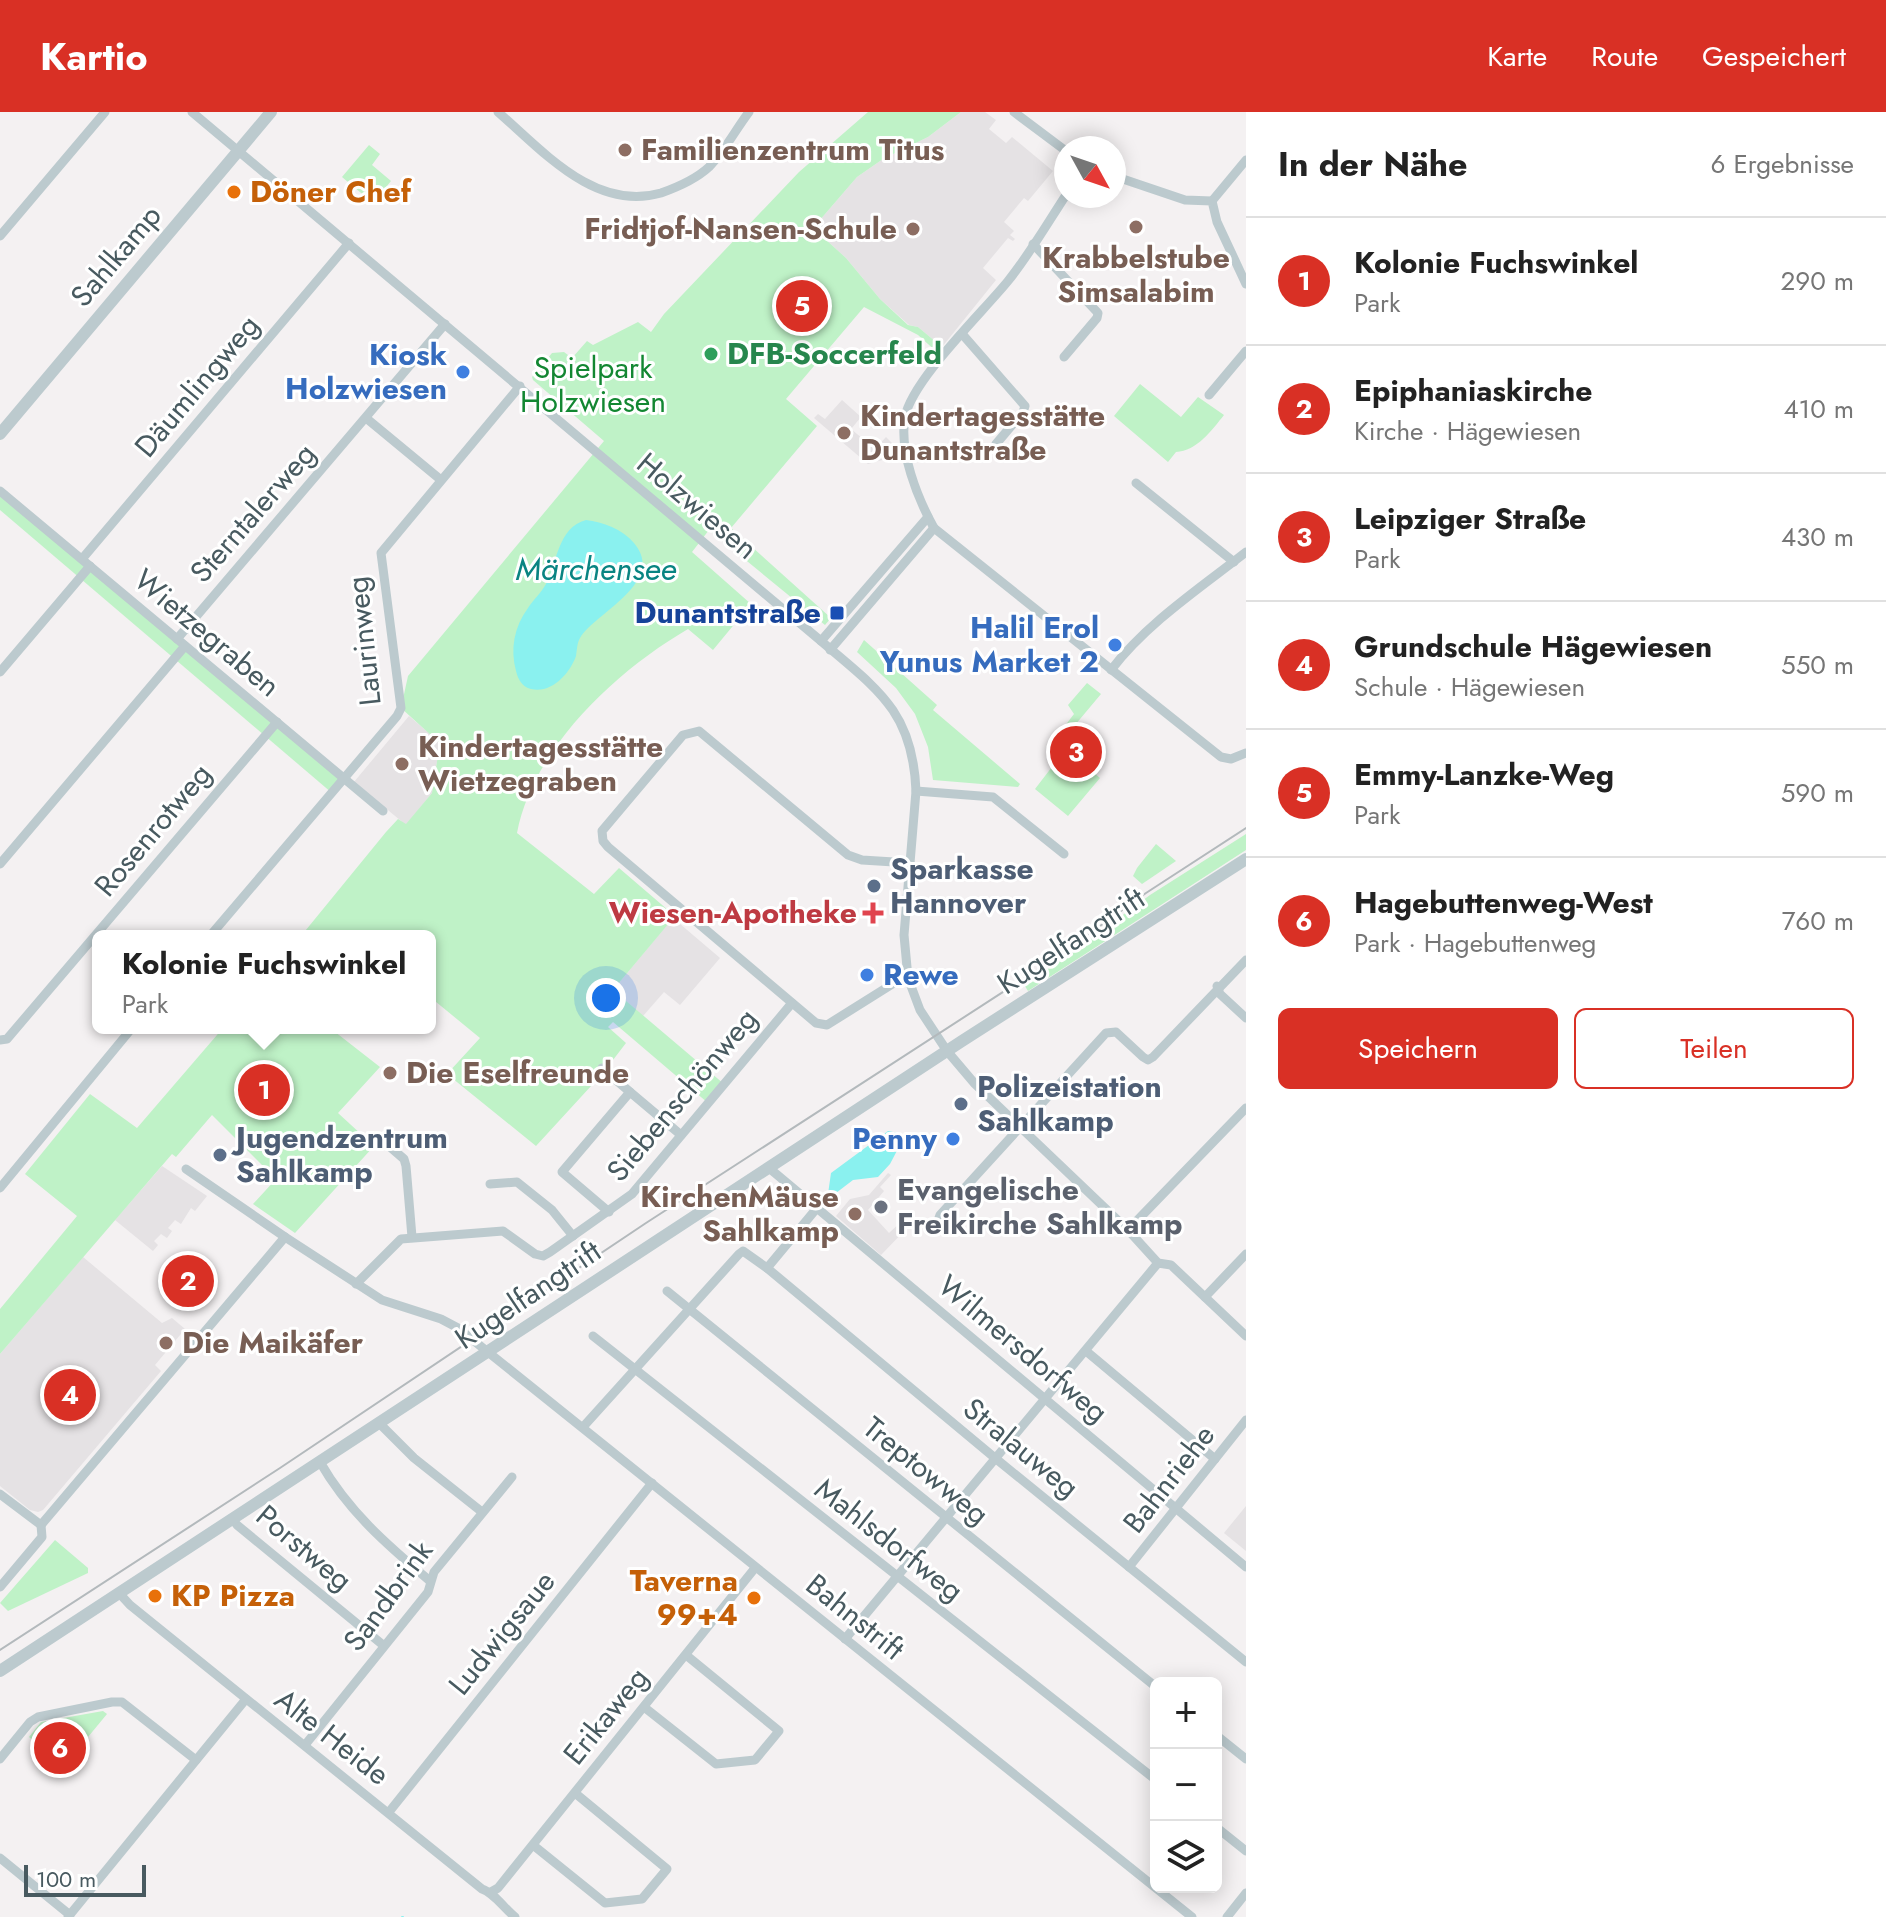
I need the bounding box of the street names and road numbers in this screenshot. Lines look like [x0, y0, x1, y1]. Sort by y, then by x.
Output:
street label: Sahlkamp [60, 195, 171, 316]
street label: Däumlingweg [124, 305, 269, 466]
street label: Sterntalerweg [180, 433, 326, 592]
street label: Holzwiesen [628, 442, 767, 569]
street label: Wietzegraben [125, 559, 290, 707]
street label: Laurinweg [335, 574, 392, 708]
street label: Rosenrotweg [84, 754, 221, 906]
street label: Kugelfangtrift [988, 876, 1154, 1004]
street label: Siebenschönweg [596, 999, 767, 1191]
street label: Kugelfangtrift [446, 1229, 610, 1359]
street label: Wilmersdorfweg [929, 1264, 1118, 1433]
street label: Stralauweg [954, 1387, 1088, 1508]
street label: Treptowweg [854, 1406, 998, 1535]
street label: Bahnriehe [1112, 1415, 1225, 1542]
street label: Mahlsdorfweg [806, 1468, 973, 1611]
street label: Porstweg [247, 1495, 362, 1601]
street label: Sandbrink [333, 1531, 443, 1660]
street label: Ludwigsaue [438, 1561, 565, 1704]
street label: Bahnstrift [797, 1563, 914, 1670]
street label: Erikaweg [553, 1658, 658, 1774]
street label: Alte Heide [266, 1678, 399, 1795]

